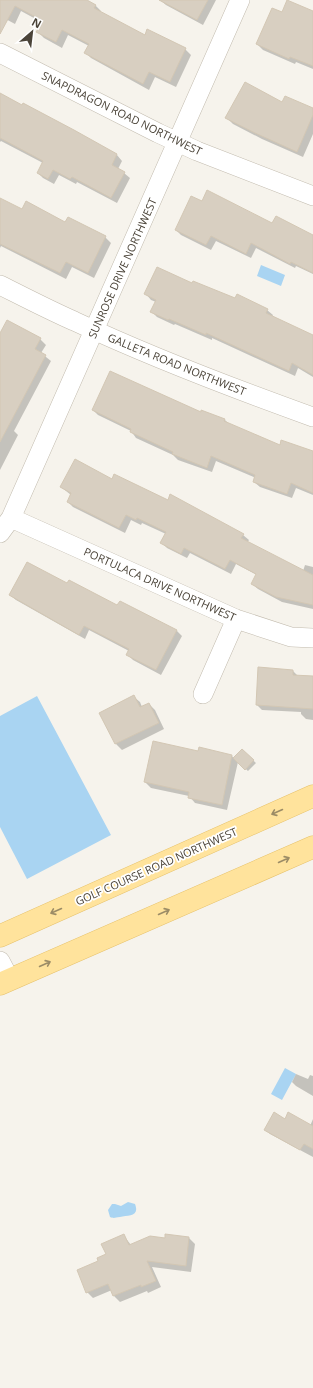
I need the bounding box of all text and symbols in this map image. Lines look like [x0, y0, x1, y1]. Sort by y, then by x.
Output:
north arrow [12, 12, 52, 52]
text: N [29, 14, 44, 31]
street label: SNAPDRAGON ROAD NORTHWEST [39, 68, 205, 158]
street label: SUNROSE DRIVE NORTHWEST [84, 195, 160, 341]
street label: GALLETA ROAD NORTHWEST [106, 329, 248, 399]
street label: PORTULACA DRIVE NORTHWEST [82, 544, 238, 624]
one-way arrow [272, 809, 284, 816]
street label: GOLF COURSE ROAD NORTHWEST [73, 823, 239, 909]
one-way arrow [277, 856, 289, 863]
one-way arrow [51, 907, 63, 915]
one-way arrow [158, 908, 170, 915]
one-way arrow [39, 960, 51, 967]

